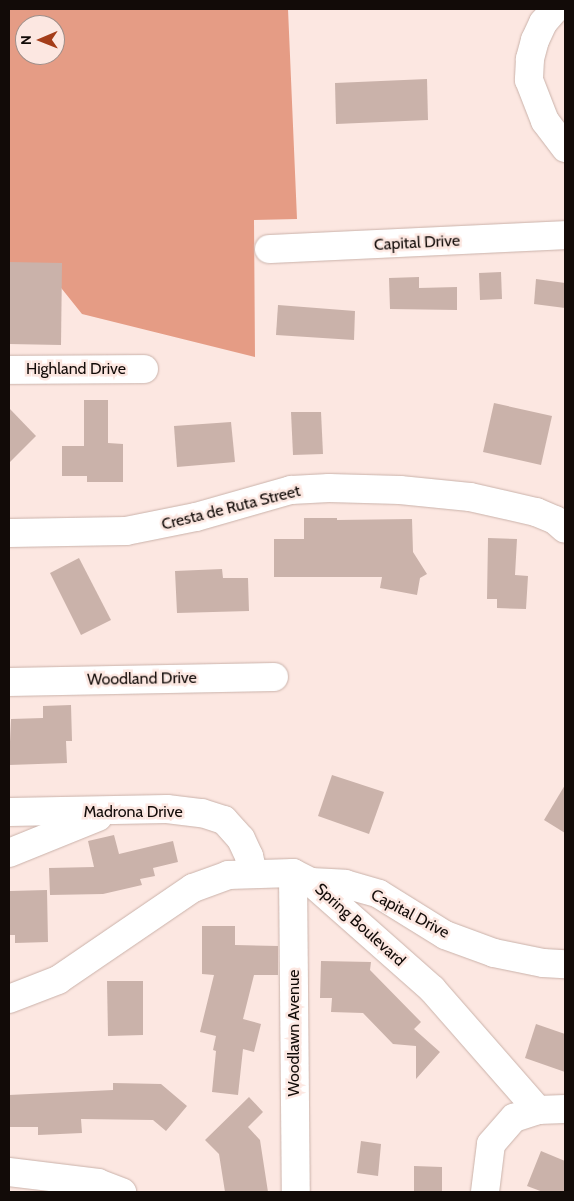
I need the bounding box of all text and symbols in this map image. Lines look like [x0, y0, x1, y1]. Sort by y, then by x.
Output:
north arrow [15, 15, 65, 65]
text: N [17, 35, 35, 45]
street label: Capital Drive [373, 231, 461, 255]
street label: Highland Drive [26, 359, 126, 379]
street label: Cresta de Ruta Street [160, 481, 302, 535]
street label: Woodland Drive [87, 668, 197, 690]
street label: Madrona Drive [83, 802, 183, 822]
street label: Spring Boulevard [311, 879, 409, 971]
street label: Capital Drive [367, 885, 453, 943]
street label: Woodlawn Avenue [284, 969, 304, 1097]

